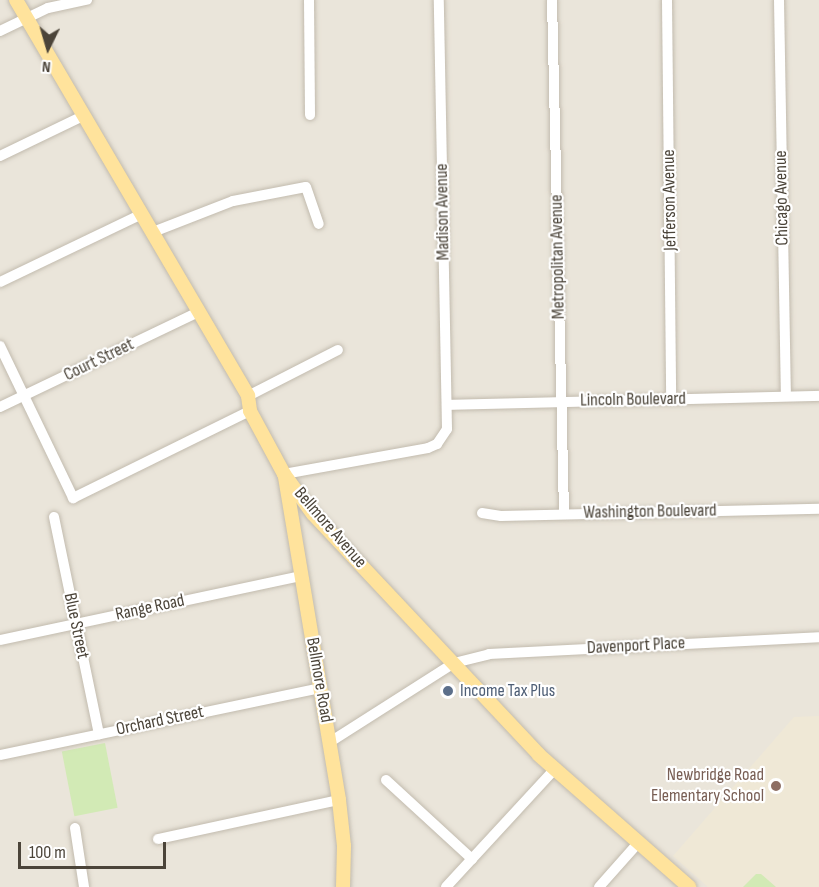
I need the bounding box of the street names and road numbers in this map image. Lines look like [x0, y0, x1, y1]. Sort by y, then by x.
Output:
street label: Jefferson Avenue [658, 149, 682, 251]
street label: Chicago Avenue [770, 150, 794, 246]
street label: Madison Avenue [431, 163, 455, 261]
street label: Metropolitan Avenue [546, 195, 570, 319]
street label: Court Street [60, 334, 138, 386]
street label: Lincoln Boulevard [580, 388, 686, 412]
street label: Bellmore Avenue [289, 483, 371, 573]
street label: Washington Boulevard [583, 500, 717, 524]
street label: Range Road [114, 590, 186, 626]
street label: Blue Street [58, 591, 94, 661]
street label: Davenport Place [586, 633, 686, 659]
street label: Bellmore Road [301, 636, 337, 724]
street label: Orchard Street [114, 701, 206, 741]

